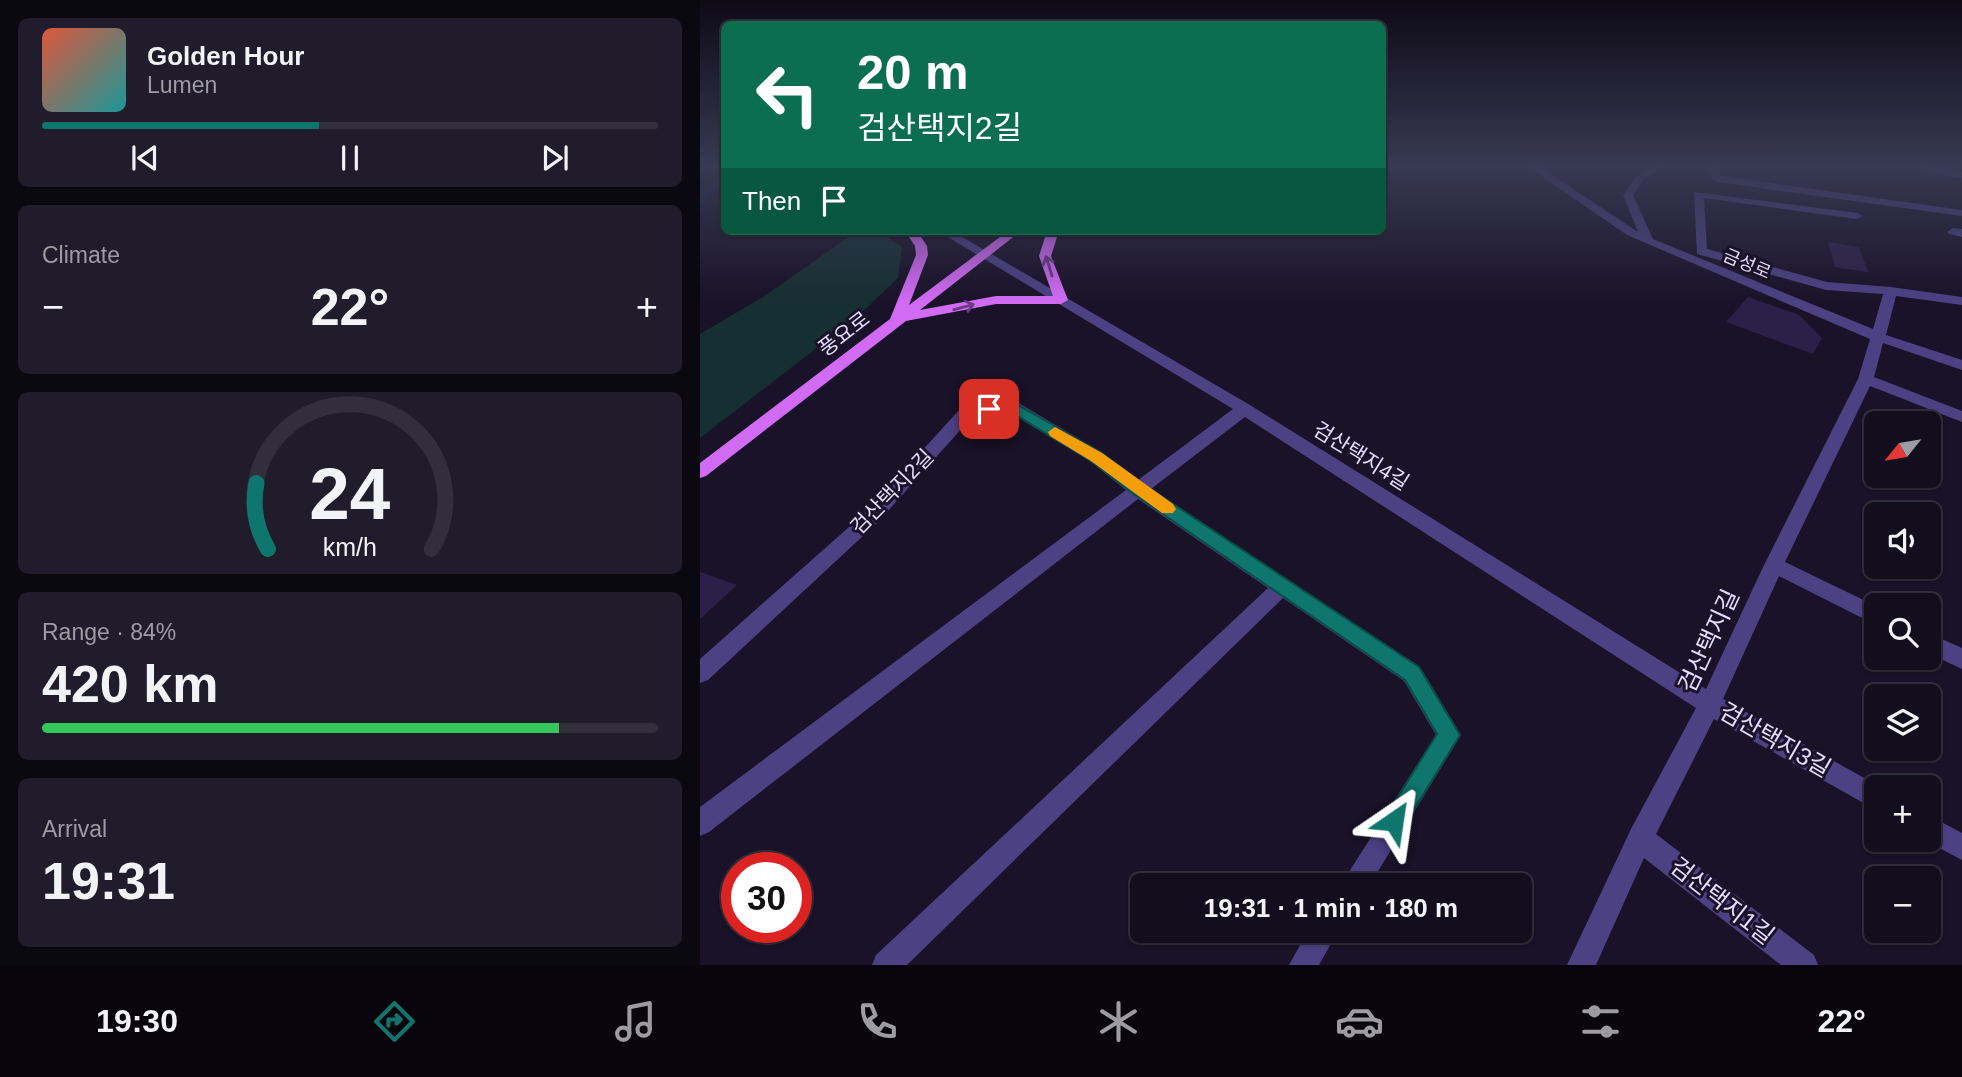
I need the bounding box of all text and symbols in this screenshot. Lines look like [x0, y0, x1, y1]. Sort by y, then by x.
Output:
text: Golden Hour [147, 41, 304, 71]
text: 20 m [857, 45, 969, 99]
icon: left [742, 49, 833, 140]
text: Lumen [147, 72, 217, 98]
text: 검산택지2길 [857, 110, 1022, 146]
icon: previous [126, 139, 164, 177]
icon: pause [331, 139, 369, 177]
icon: next [536, 139, 574, 177]
icon: arrive [815, 182, 853, 220]
text: Then [742, 186, 801, 216]
text: Climate [42, 242, 120, 268]
street label: 금성로 [1720, 245, 1774, 283]
one-way arrow [1042, 255, 1054, 277]
text: 22° [311, 278, 389, 336]
text: − [42, 286, 64, 328]
text: + [636, 286, 658, 328]
one-way arrow [953, 300, 975, 313]
street label: 풍요로 [814, 307, 874, 361]
pin [959, 379, 1019, 439]
icon: arrive [970, 390, 1008, 428]
north arrow [1864, 411, 1941, 488]
map controls [1864, 411, 1941, 943]
street label: 검산택지4길 [1309, 417, 1413, 494]
street label: 검산택지2길 [846, 445, 938, 539]
text: 24 [310, 453, 391, 534]
button: sound [1864, 502, 1941, 579]
text: km/h [323, 532, 377, 560]
street label: 검산택지길 [1673, 585, 1744, 697]
button: search [1864, 593, 1941, 670]
text: Range · 84% [42, 619, 176, 645]
text: 420 km [42, 655, 218, 713]
button: layers [1864, 684, 1941, 761]
street label: 검산택지3길 [1715, 697, 1836, 782]
button: + [1864, 775, 1941, 852]
position arrow [1357, 784, 1431, 858]
text: Arrival [42, 816, 107, 842]
text: 19:31 [42, 852, 175, 910]
speed limit sign: 30 [721, 852, 812, 943]
street label: 검산택지1길 [1665, 852, 1779, 949]
button: − [1864, 866, 1941, 943]
text: 19:31 · 1 min · 180 m [1204, 893, 1458, 923]
icon: directions [370, 997, 419, 1046]
icon: music [611, 997, 660, 1046]
icon: phone [853, 997, 902, 1046]
icon: climate [1094, 997, 1143, 1046]
icon: car [1335, 997, 1384, 1046]
icon: filters [1576, 997, 1625, 1046]
text: 19:30 [96, 1003, 178, 1039]
text: 22° [1817, 1003, 1866, 1039]

